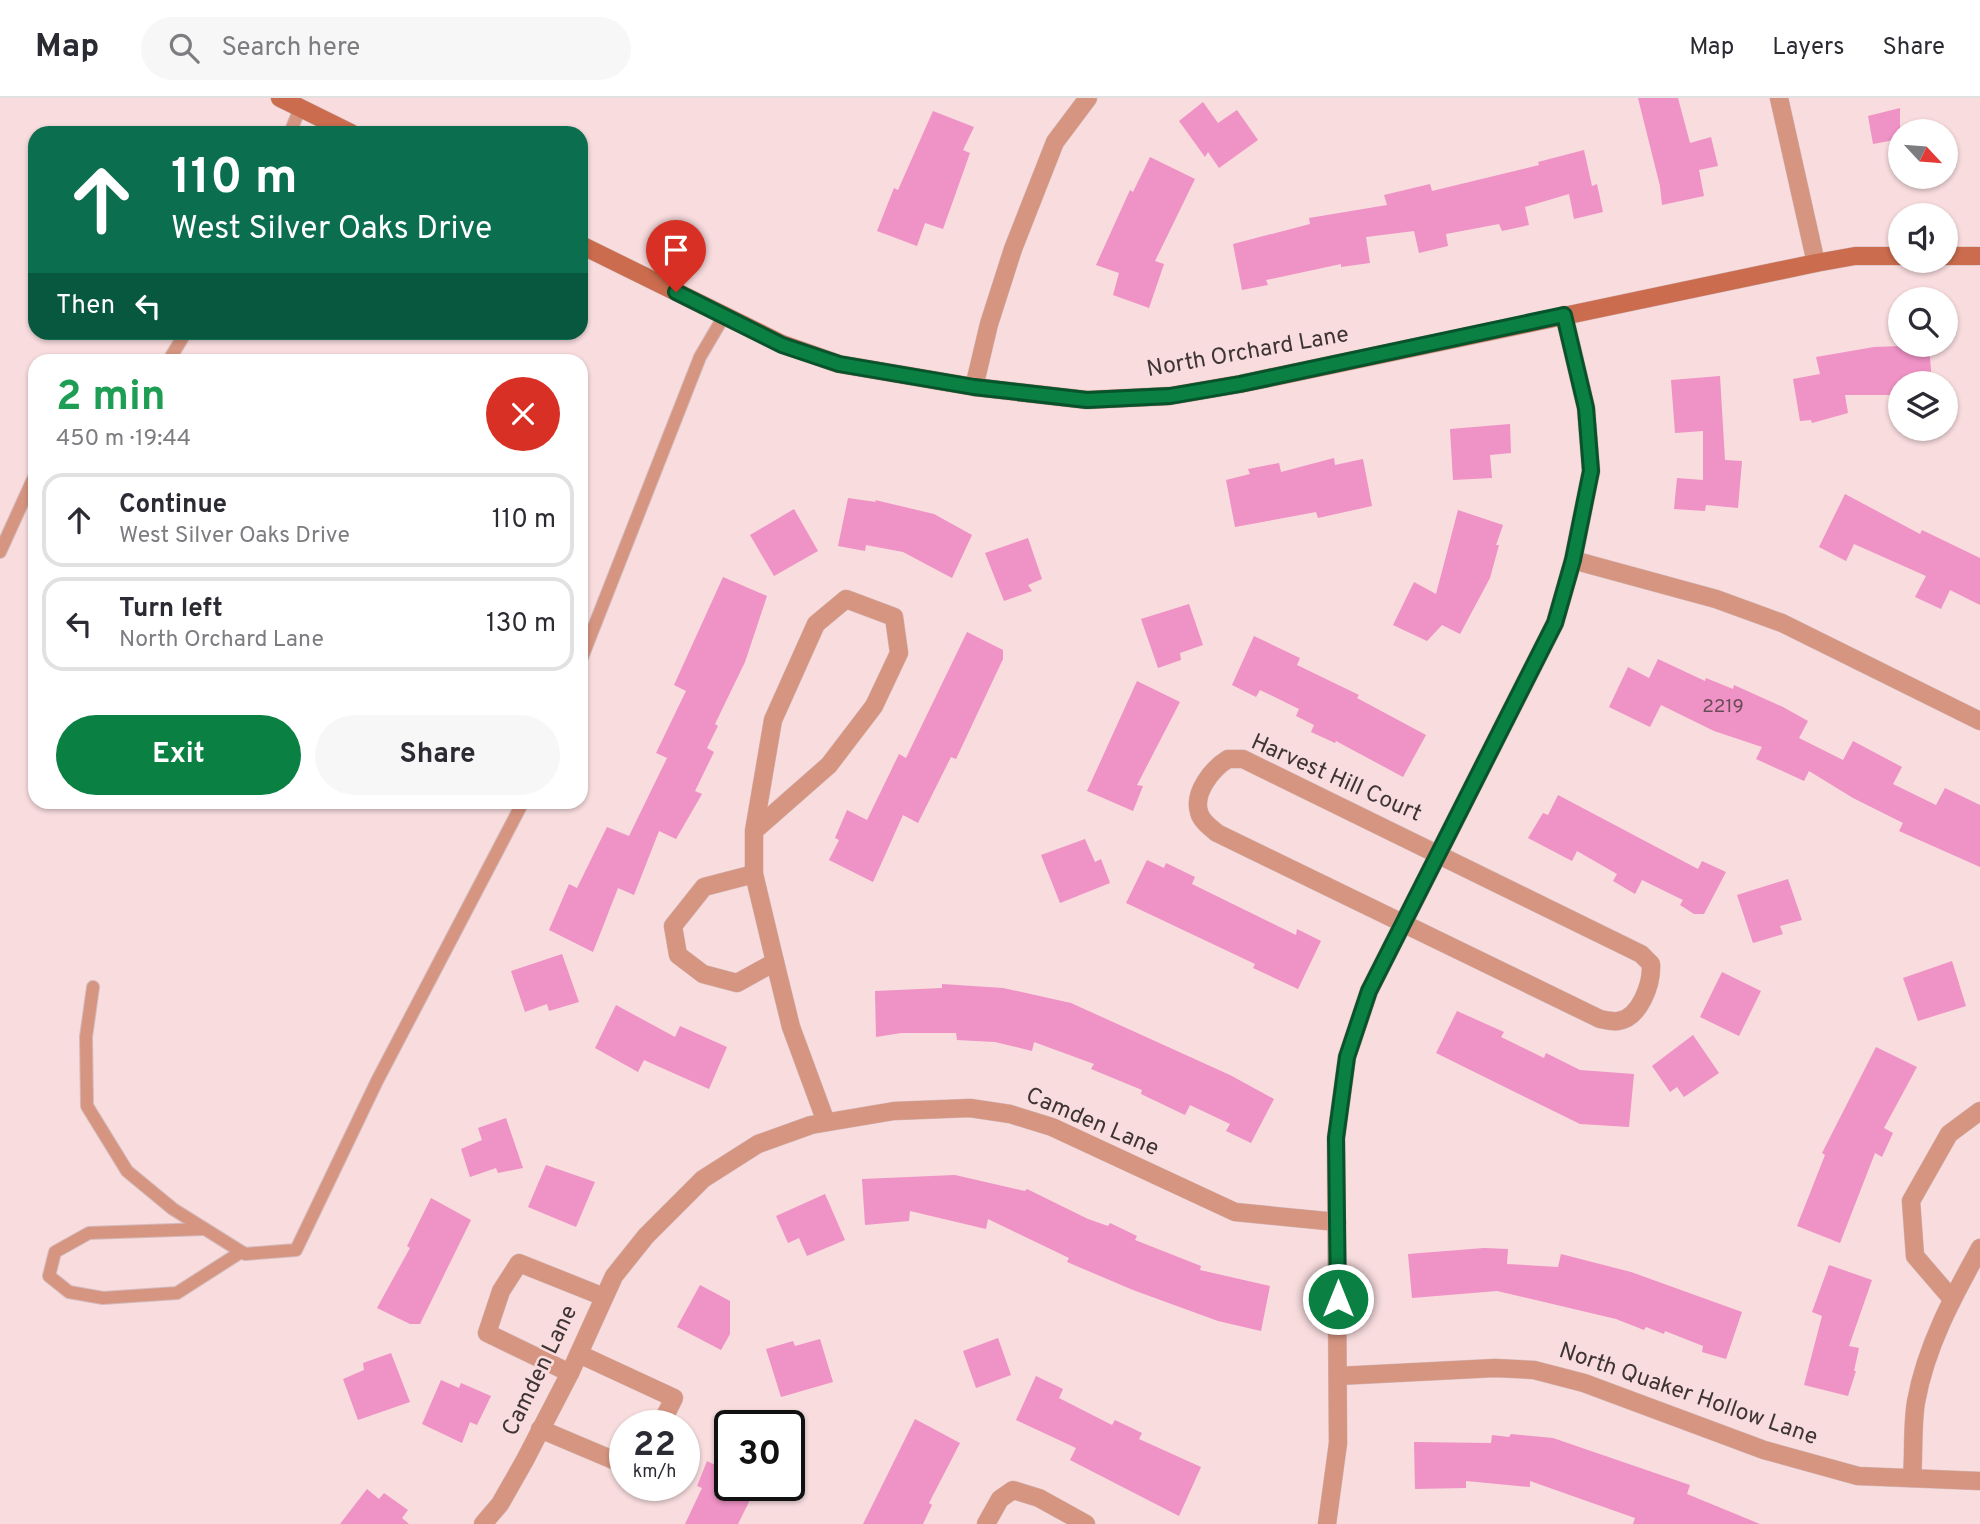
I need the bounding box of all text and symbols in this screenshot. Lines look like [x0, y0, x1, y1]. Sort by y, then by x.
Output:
search box [141, 17, 631, 80]
text: Map [35, 27, 99, 69]
icon: search [165, 29, 203, 67]
text: Search here [221, 32, 360, 65]
text: Map [1689, 33, 1734, 63]
text: Layers [1772, 33, 1844, 63]
text: Share [1882, 33, 1945, 63]
north arrow [1888, 119, 1958, 189]
map controls [1888, 119, 1958, 441]
text: 110 m [171, 149, 298, 211]
icon: ahead [56, 154, 147, 245]
button: sound [1888, 203, 1958, 273]
text: West Silver Oaks Drive [171, 210, 492, 250]
pin [646, 220, 706, 292]
icon: arrive [657, 231, 695, 269]
icon: left [129, 287, 167, 325]
button: search [1888, 287, 1958, 357]
text: Then [56, 290, 115, 323]
street label: North Orchard Lane [1145, 321, 1351, 385]
button: layers [1888, 371, 1958, 441]
text: 2 min [56, 372, 166, 425]
button: close [486, 377, 560, 451]
text: 450 m · 19:44 [56, 425, 191, 454]
text: Continue [119, 489, 227, 522]
icon: ahead [60, 501, 98, 539]
text: 110 m [492, 504, 556, 537]
text: West Silver Oaks Drive [119, 522, 350, 551]
text: Turn left [119, 593, 223, 626]
icon: left [60, 605, 98, 643]
text: 130 m [486, 608, 556, 641]
text: North Orchard Lane [119, 626, 324, 655]
house number: 2219 [1702, 695, 1744, 719]
button: Exit [56, 715, 301, 795]
button: Share [315, 715, 560, 795]
street label: Harvest Hill Court [1246, 728, 1426, 830]
street label: Camden Lane [1021, 1082, 1163, 1164]
position arrow [1301, 1262, 1375, 1336]
street label: Camden Lane [497, 1301, 585, 1441]
street label: North Quaker Hollow Lane [1555, 1337, 1821, 1453]
speed limit sign: 30 [714, 1410, 805, 1501]
text: 22 [633, 1424, 676, 1468]
text: km/h [633, 1461, 676, 1484]

